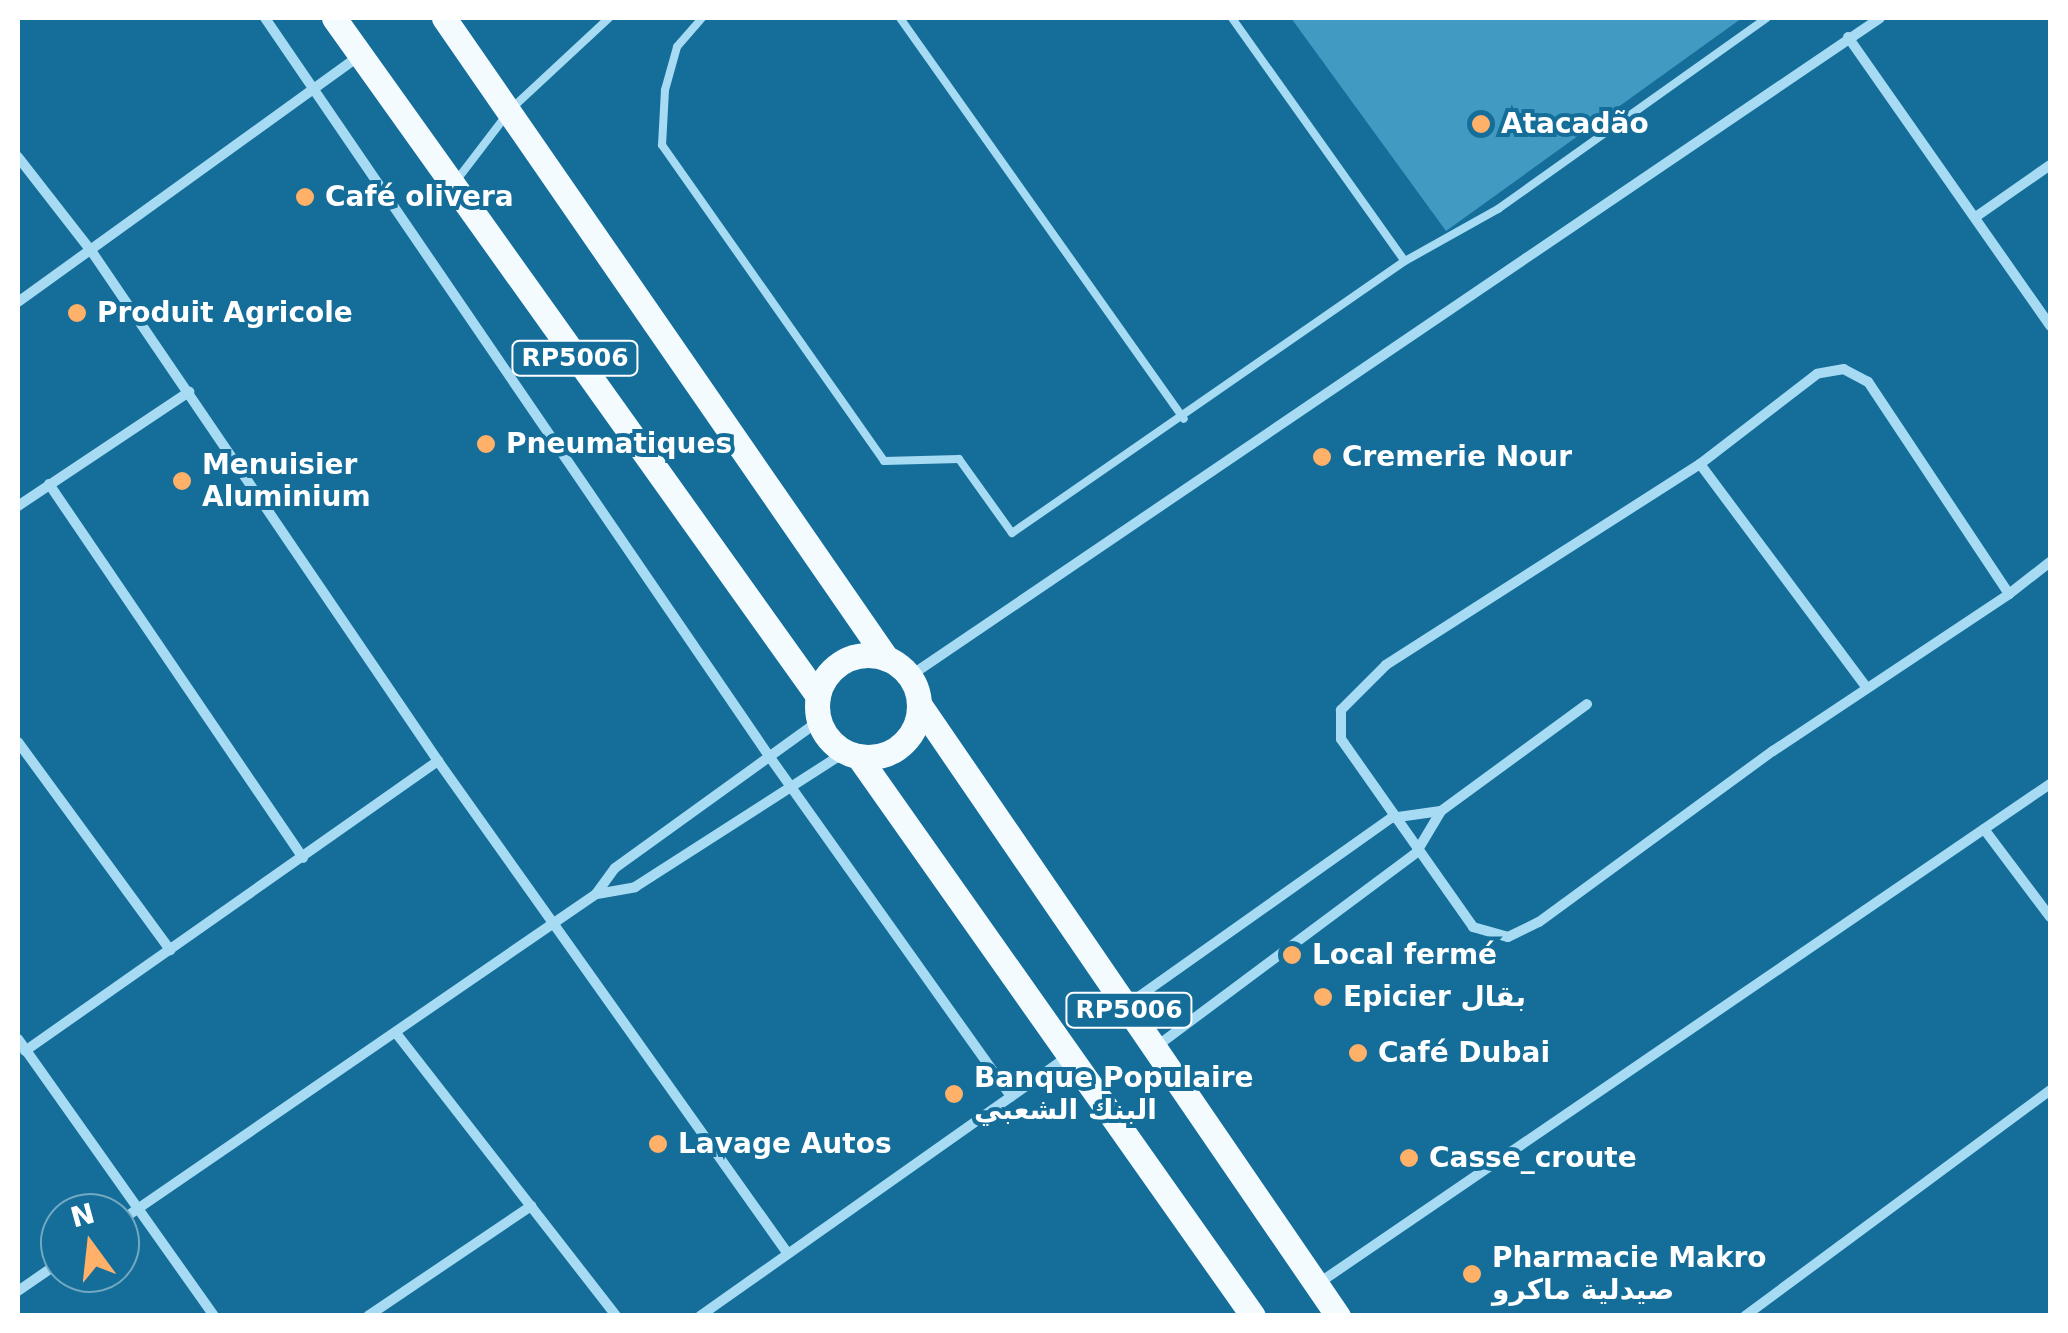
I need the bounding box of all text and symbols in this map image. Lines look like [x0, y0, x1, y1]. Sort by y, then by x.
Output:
place label: Atacadão [1501, 107, 1649, 141]
marker: Atacadão [1470, 113, 1492, 135]
place label: Café olivera [325, 180, 514, 214]
marker: Café olivera [294, 186, 316, 208]
place label: Produit Agricole [97, 296, 353, 330]
marker: Produit Agricole [66, 302, 88, 324]
road number: RP5006 [510, 338, 640, 378]
place label: Pneumatiques [506, 427, 732, 461]
marker: Pneumatiques [475, 433, 497, 455]
place label: Cremerie Nour [1342, 440, 1572, 474]
marker: Cremerie Nour [1311, 446, 1333, 468]
place label: Menuisier Aluminium [202, 448, 371, 514]
marker: Menuisier Aluminium [171, 470, 193, 492]
place label: Local fermé [1312, 938, 1497, 972]
marker: Local fermé [1281, 944, 1303, 966]
place label: Epicier بقال [1343, 980, 1526, 1014]
marker: Epicier بقال [1312, 986, 1334, 1008]
road number: RP5006 [1064, 990, 1194, 1030]
place label: Café Dubai [1378, 1036, 1550, 1070]
marker: Café Dubai [1347, 1042, 1369, 1064]
place label: Banque Populaire البنك الشعبي [974, 1061, 1254, 1127]
marker: Banque Populaire البنك الشعبي [943, 1083, 965, 1105]
place label: Lavage Autos [678, 1127, 892, 1161]
marker: Lavage Autos [647, 1133, 669, 1155]
place label: Casse_croute [1429, 1141, 1637, 1175]
marker: Casse_croute [1398, 1147, 1420, 1169]
north arrow [40, 1193, 140, 1293]
text: N [67, 1197, 98, 1234]
place label: Pharmacie Makro صيدلية ماكرو [1492, 1241, 1767, 1307]
marker: Pharmacie Makro صيدلية ماكرو [1461, 1263, 1483, 1285]

